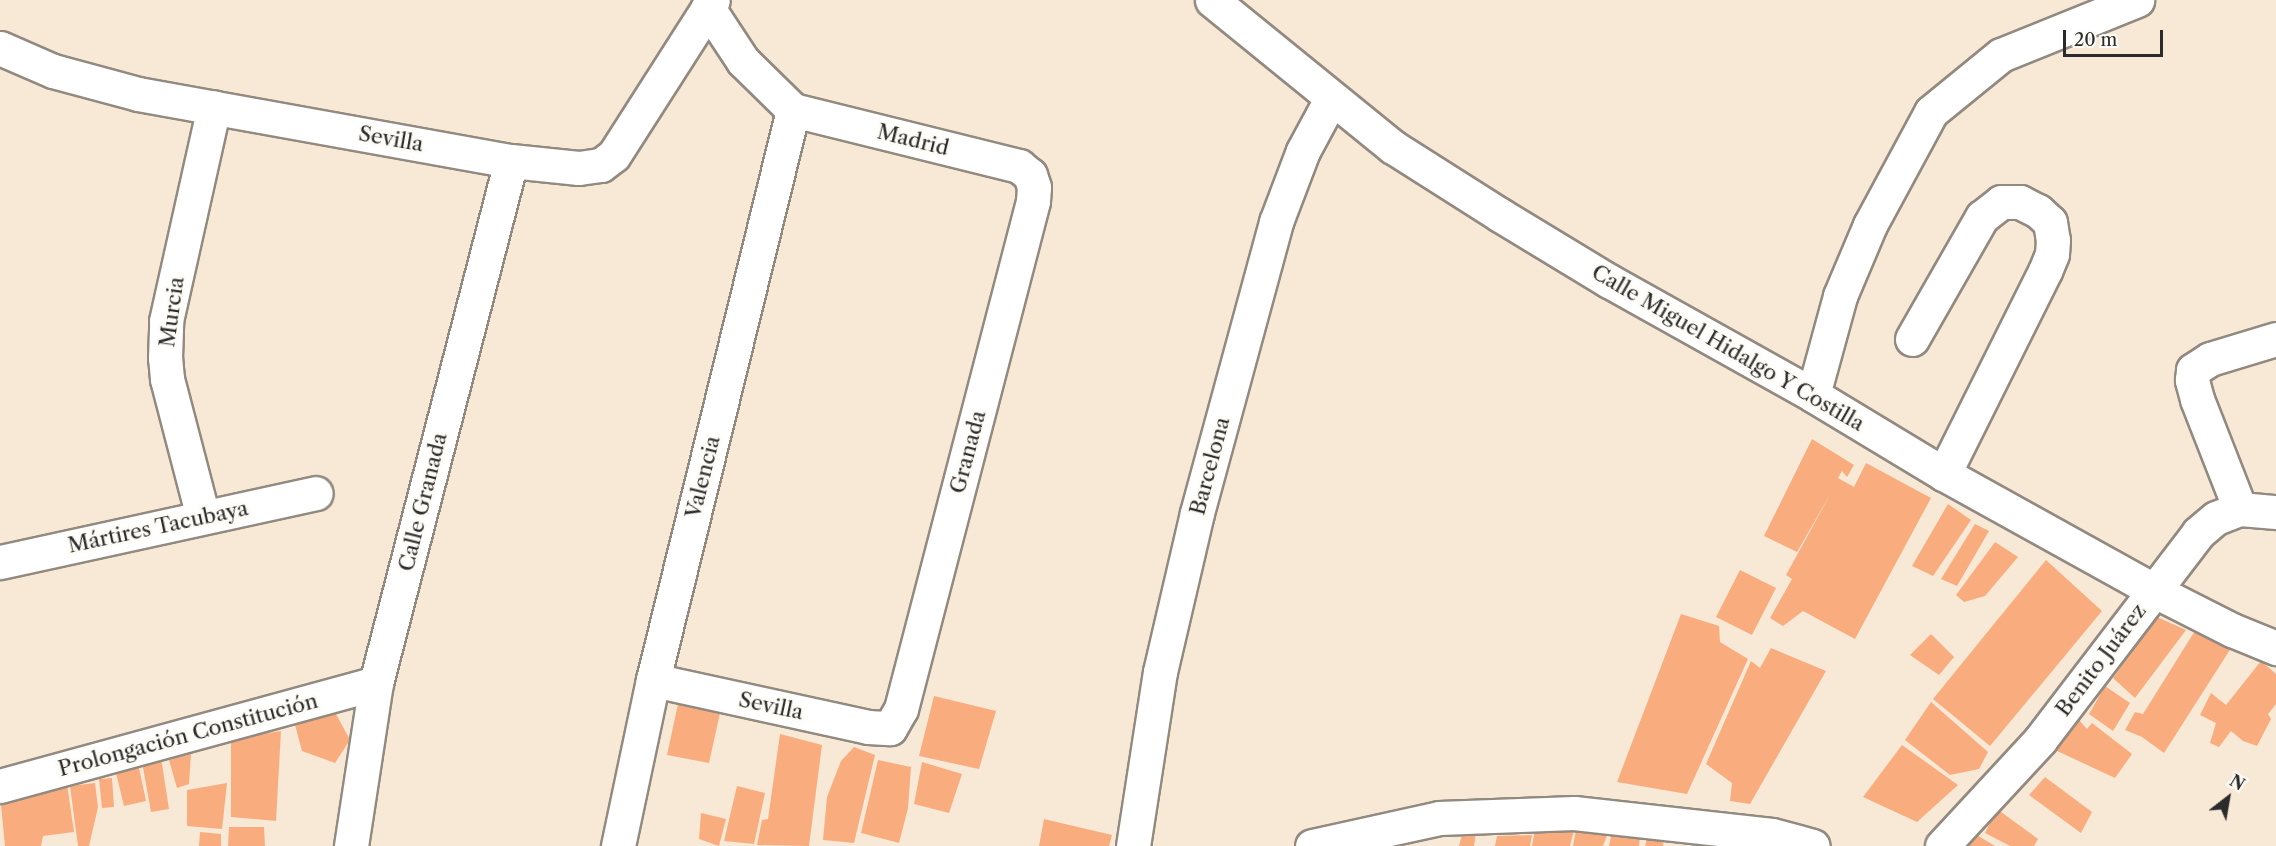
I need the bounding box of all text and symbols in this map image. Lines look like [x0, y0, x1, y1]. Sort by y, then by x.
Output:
scale bar [2066, 18, 2166, 56]
text: 20 m [2074, 29, 2117, 51]
street label: Madrid [875, 119, 951, 161]
street label: Sevilla [357, 121, 425, 157]
street label: Calle Miguel Hidalgo Y Costilla [1587, 259, 1869, 437]
street label: Murcia [155, 275, 189, 349]
street label: Granada [945, 408, 991, 496]
street label: Barcelona [1185, 414, 1235, 518]
street label: Calle Granada [394, 430, 452, 574]
street label: Valencia [681, 433, 725, 521]
street label: Mártires Tacubaya [65, 496, 251, 558]
street label: Benito Juárez [2051, 599, 2151, 721]
street label: Sevilla [736, 687, 806, 725]
street label: Prolongación Constitución [56, 688, 320, 782]
north arrow [2198, 768, 2258, 828]
text: N [2226, 770, 2248, 795]

